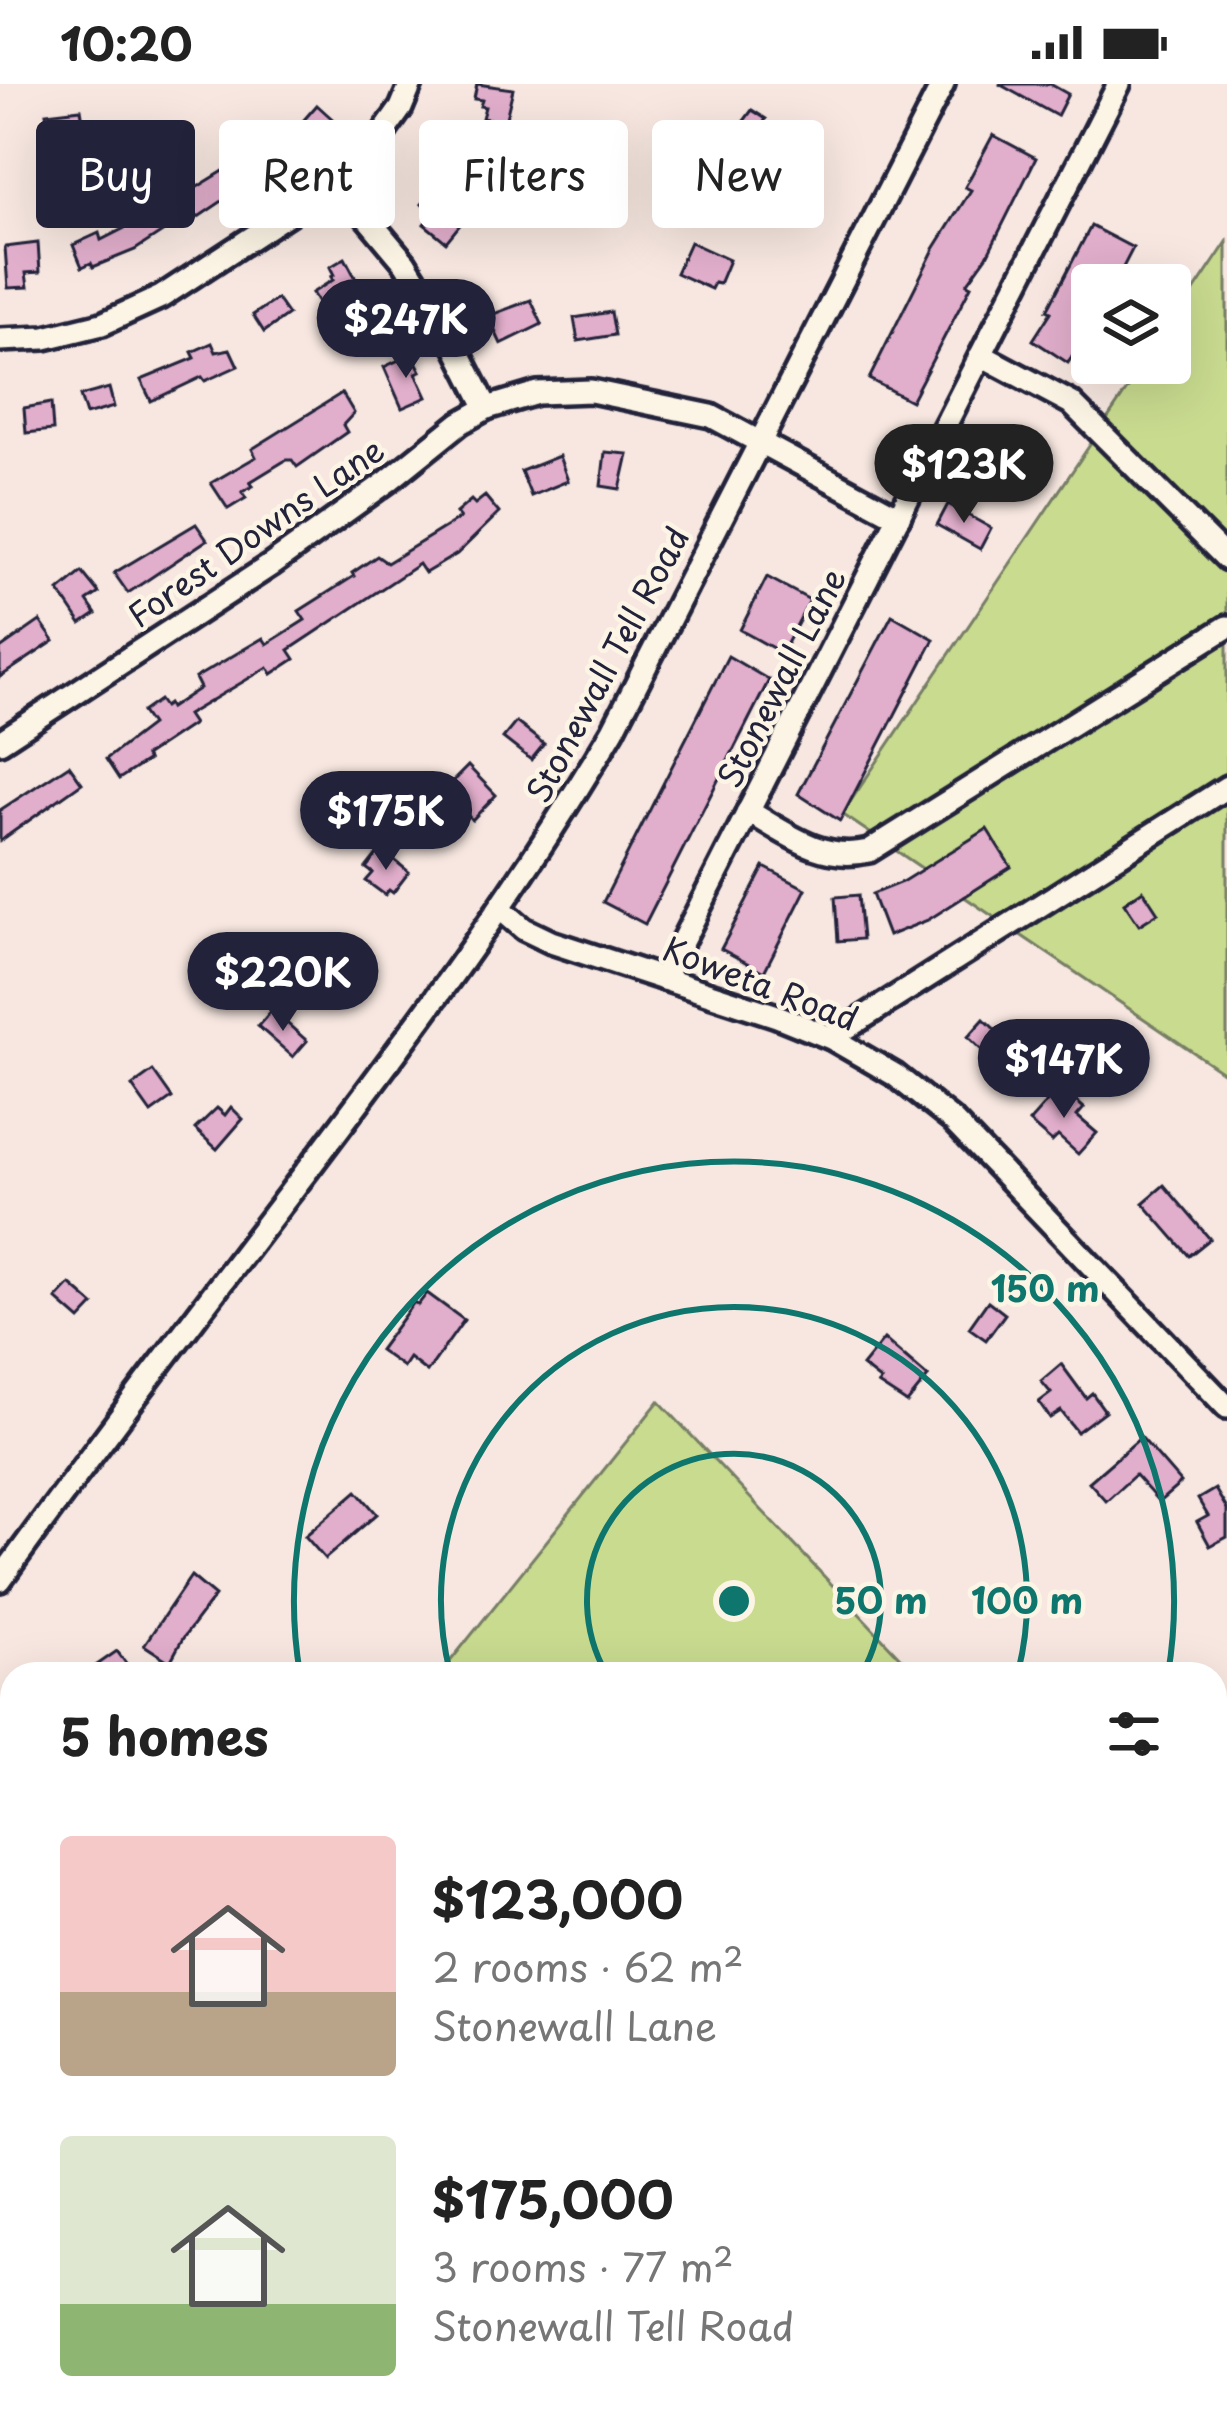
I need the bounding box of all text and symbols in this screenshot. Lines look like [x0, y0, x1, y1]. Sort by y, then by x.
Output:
text: 10:20 [60, 8, 193, 76]
chip: Buy [36, 120, 195, 228]
chip: Rent [219, 120, 395, 228]
chip: Filters [419, 120, 628, 228]
chip: New [652, 120, 824, 228]
map controls [1071, 264, 1191, 384]
button: layers [1071, 264, 1191, 384]
pin: $247K [322, 279, 490, 381]
text: $247K [344, 288, 468, 347]
street label: Forest Downs Lane [117, 424, 393, 638]
pin: $123K [880, 424, 1048, 526]
text: $123K [901, 433, 1027, 492]
street label: Stonewall Tell Road [512, 517, 700, 811]
street label: Stonewall Lane [703, 558, 857, 796]
pin: $175K [302, 771, 470, 873]
text: $175K [327, 780, 445, 839]
street label: Koweta Road [656, 922, 866, 1042]
pin: $220K [199, 932, 367, 1034]
text: $220K [214, 941, 352, 1000]
pin: $147K [980, 1019, 1148, 1121]
text: $147K [1005, 1028, 1123, 1087]
text: 150 m [990, 1260, 1100, 1314]
text: 50 m [834, 1572, 928, 1626]
text: 100 m [971, 1572, 1083, 1626]
centre of rings [713, 1580, 755, 1622]
text: 5 homes [60, 1696, 269, 1773]
icon: filters [1101, 1701, 1167, 1767]
text: $123,000 [432, 1859, 683, 1936]
icon: home [156, 1884, 300, 2028]
text: 2 rooms · 62 m² [432, 1936, 744, 1995]
text: Stonewall Lane [432, 1995, 717, 2054]
text: $175,000 [432, 2159, 674, 2236]
icon: home [156, 2184, 300, 2328]
text: 3 rooms · 77 m² [432, 2236, 734, 2295]
text: Stonewall Tell Road [432, 2295, 794, 2354]

